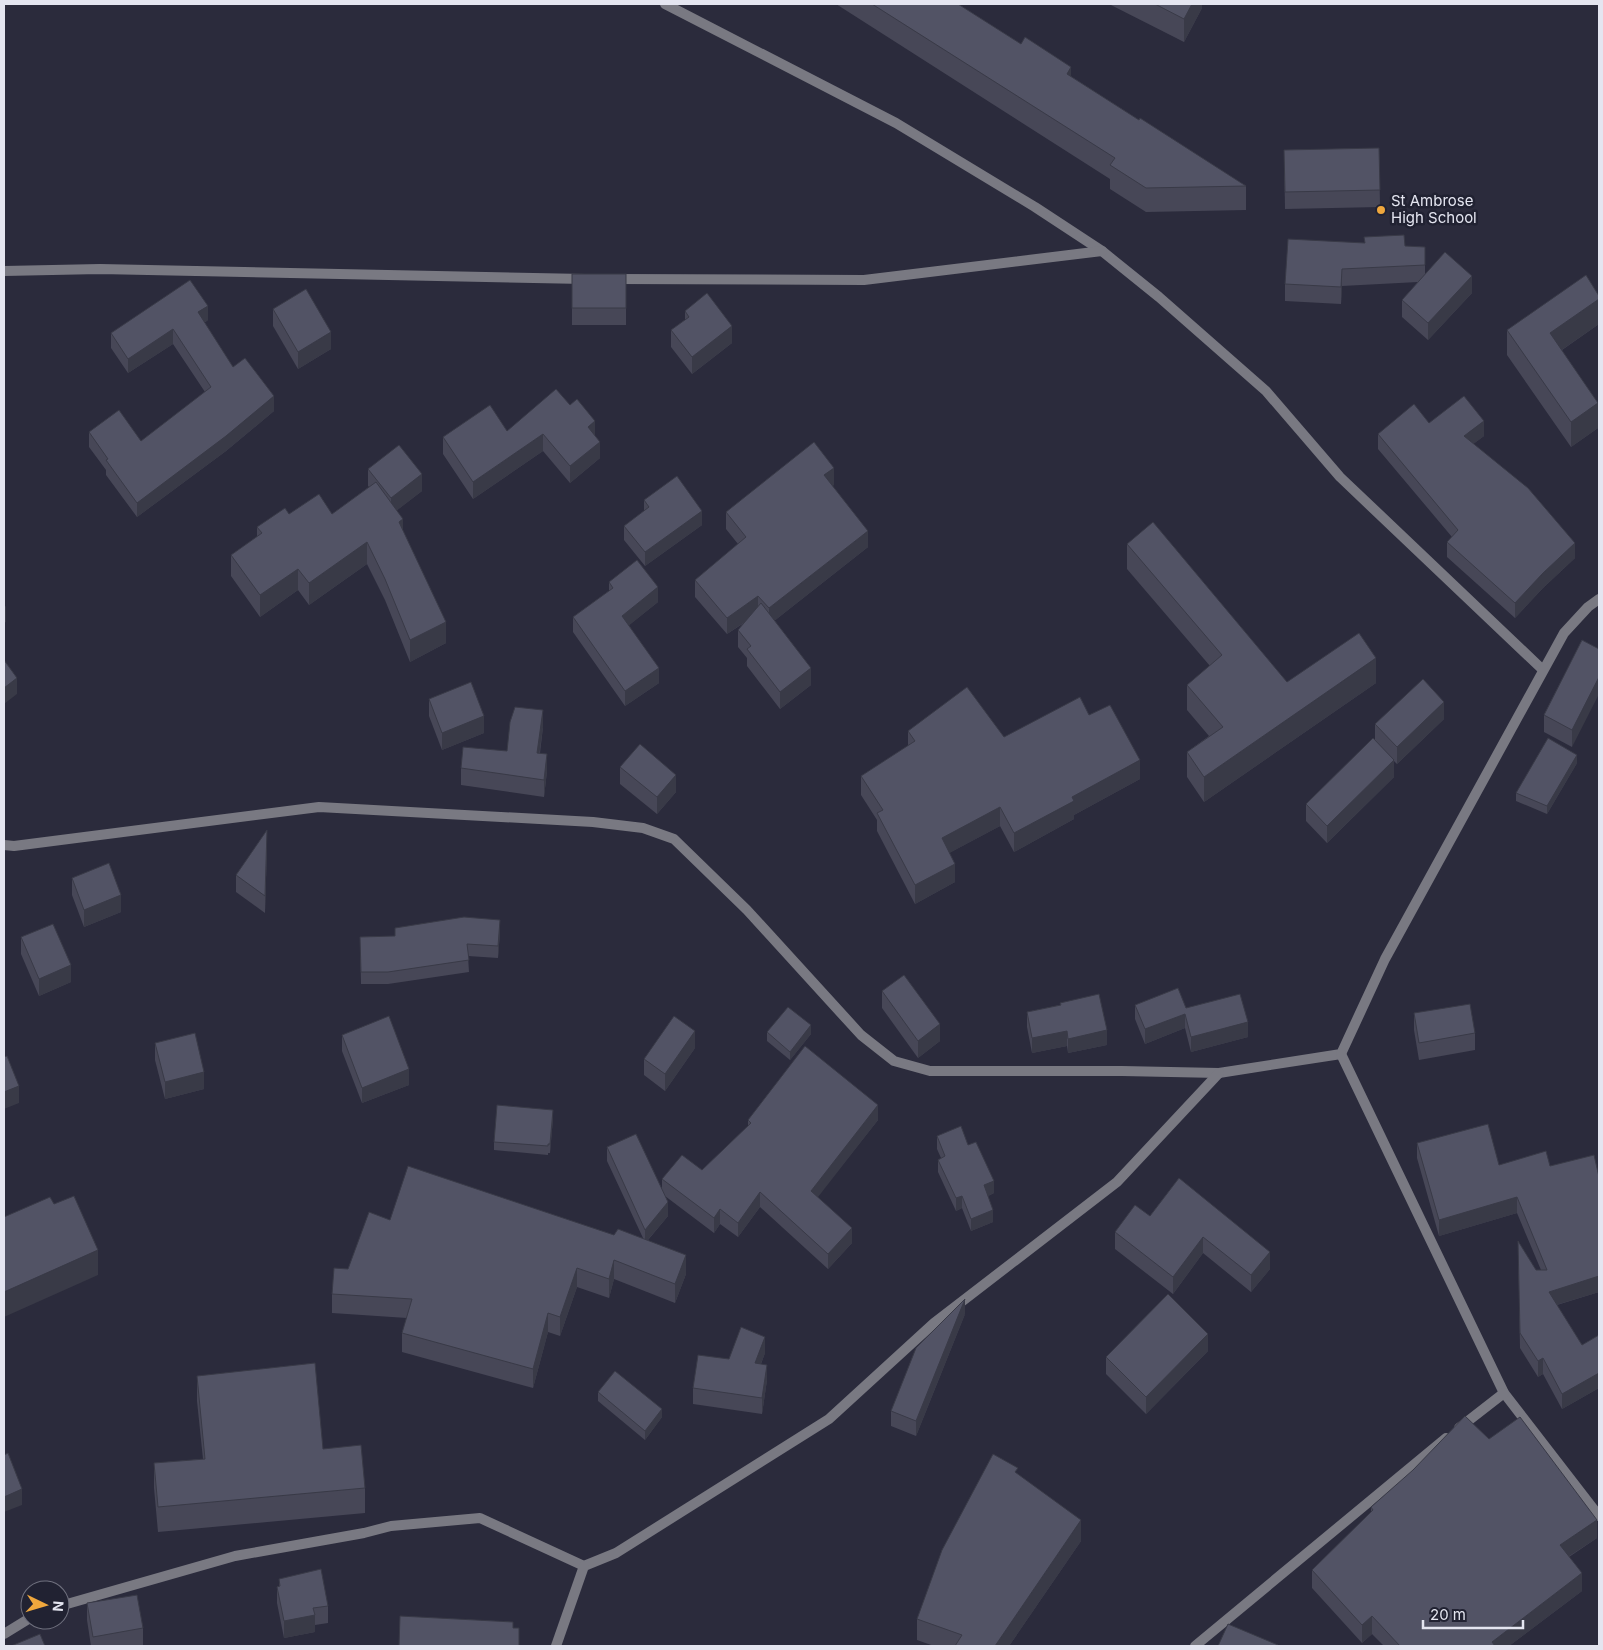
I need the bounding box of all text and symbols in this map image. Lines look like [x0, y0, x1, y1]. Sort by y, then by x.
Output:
place label: St Ambrose High School [1391, 191, 1477, 227]
marker: St Ambrose High School [1375, 204, 1387, 216]
north arrow [20, 1580, 70, 1630]
scale bar [1423, 1598, 1523, 1630]
text: N [50, 1600, 67, 1612]
text: 20 m [1430, 1605, 1466, 1624]

